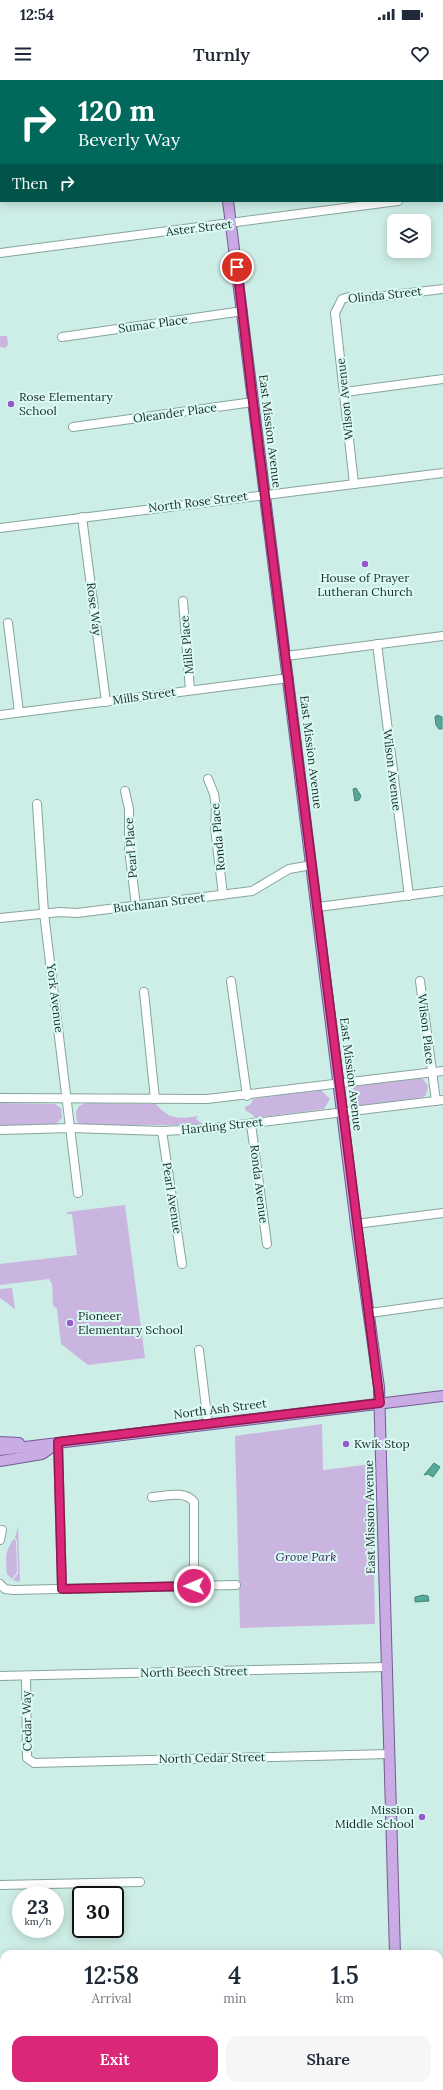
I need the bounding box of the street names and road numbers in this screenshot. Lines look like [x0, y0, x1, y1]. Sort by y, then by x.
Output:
street label: Aster Street [164, 216, 233, 239]
street label: Olinda Street [347, 283, 423, 306]
street label: Sumac Place [117, 311, 189, 336]
street label: Wilson Avenue [333, 357, 356, 441]
street label: East Mission Avenue [256, 373, 285, 489]
street label: Oleander Place [132, 399, 218, 426]
street label: North Rose Street [147, 488, 249, 515]
street label: Rose Way [84, 581, 105, 637]
street label: Mills Place [176, 614, 197, 675]
street label: Mills Street [111, 684, 177, 707]
street label: East Mission Avenue [297, 694, 326, 810]
street label: Wilson Avenue [380, 728, 405, 812]
street label: Ronda Place [207, 802, 228, 871]
street label: Pearl Place [121, 817, 140, 879]
street label: Buchanan Street [112, 889, 206, 916]
street label: York Avenue [44, 962, 67, 1034]
street label: Wilson Place [415, 993, 438, 1066]
street label: East Mission Avenue [337, 1016, 366, 1132]
street label: Harding Street [180, 1114, 264, 1137]
street label: Ronda Avenue [247, 1144, 272, 1225]
street label: Pearl Avenue [159, 1161, 186, 1235]
street label: North Ash Street [172, 1395, 268, 1422]
street label: East Mission Avenue [361, 1459, 378, 1574]
street label: North Beech Street [140, 1663, 248, 1680]
street label: Cedar Way [18, 1690, 35, 1751]
street label: North Cedar Street [158, 1749, 266, 1766]

